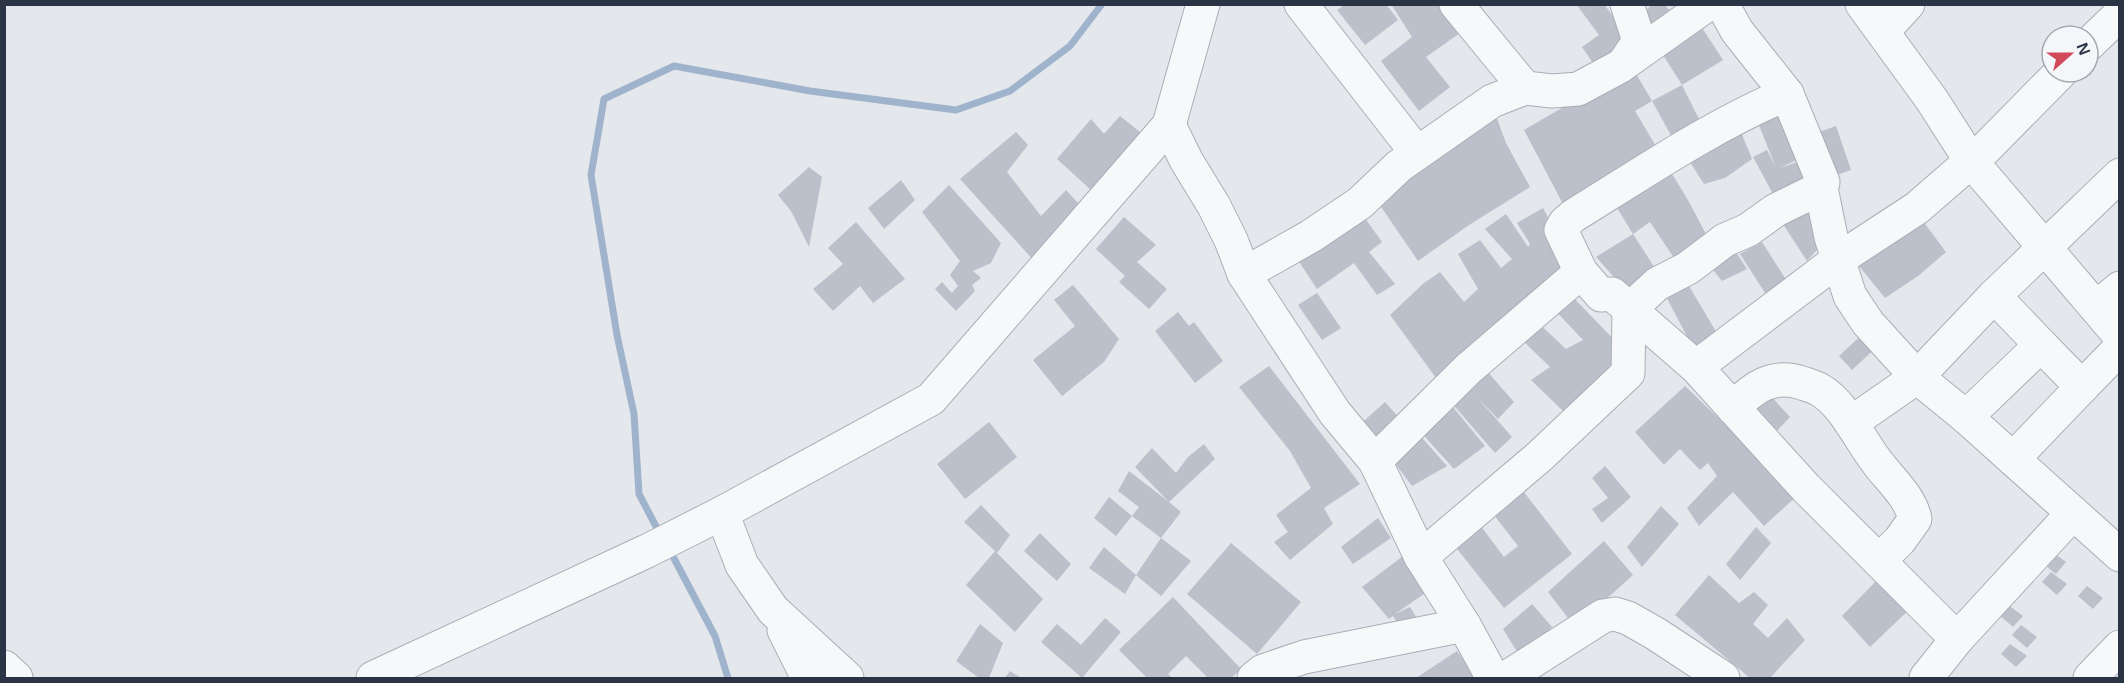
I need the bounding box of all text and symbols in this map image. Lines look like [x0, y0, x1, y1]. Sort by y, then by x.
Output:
north arrow [2040, 24, 2100, 84]
text: N [2074, 40, 2094, 57]

